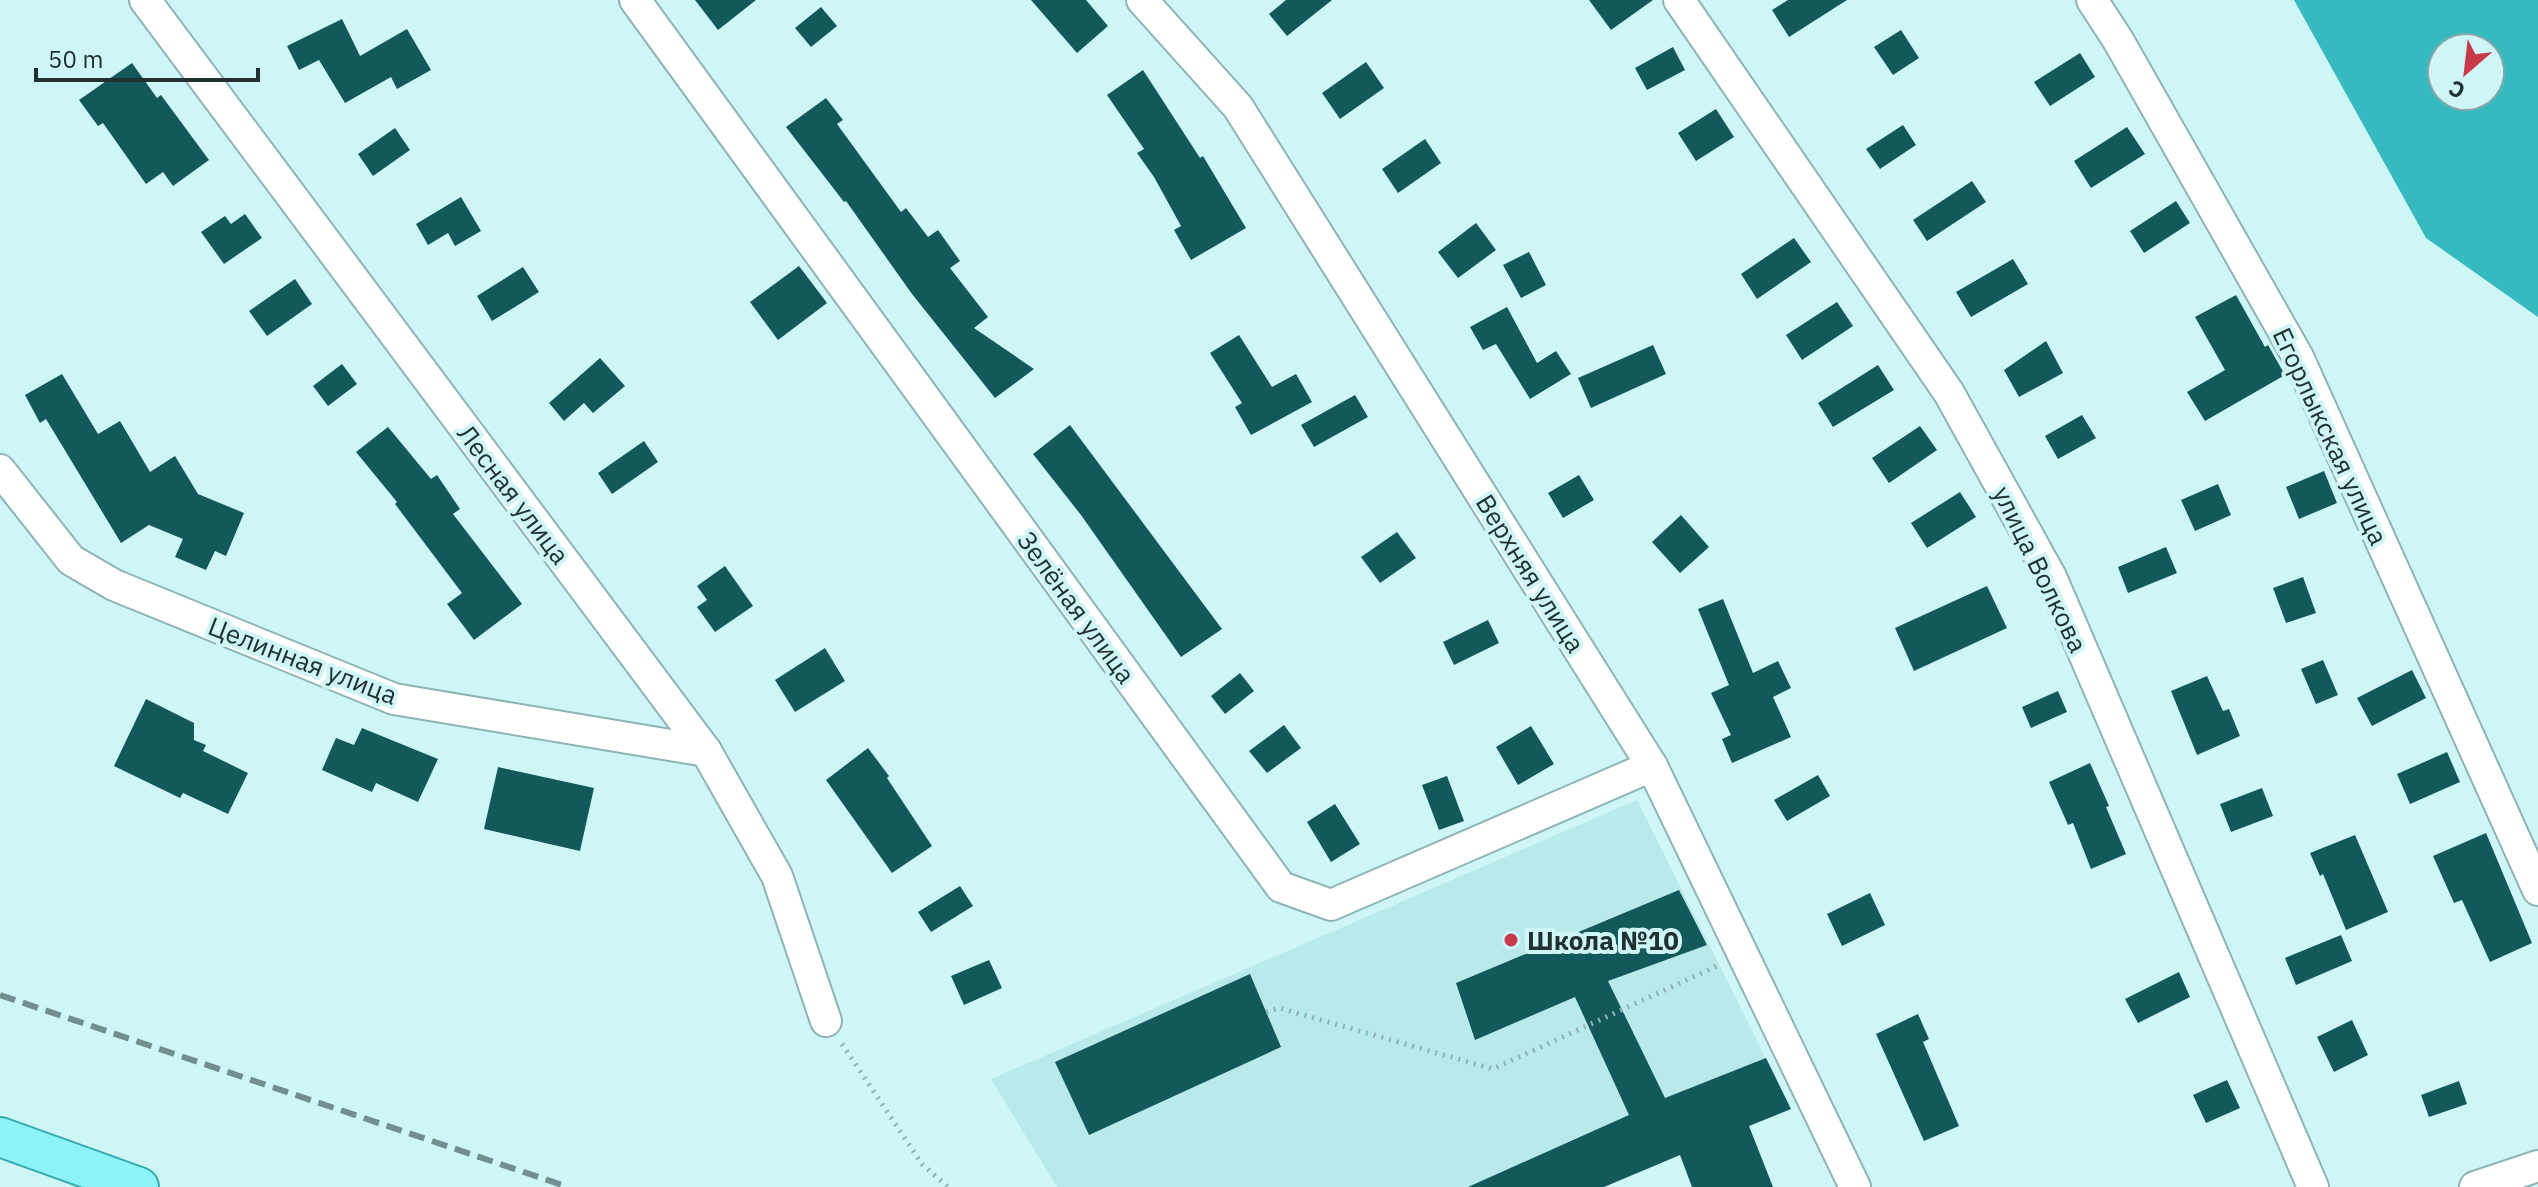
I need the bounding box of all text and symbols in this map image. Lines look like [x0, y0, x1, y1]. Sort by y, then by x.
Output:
scale bar [36, 32, 258, 82]
north arrow [2426, 32, 2506, 112]
text: 50 m [48, 43, 103, 75]
text: С [2443, 74, 2470, 106]
street label: Егорлыкская улица [2266, 322, 2396, 550]
street label: Лесная улица [450, 417, 578, 571]
street label: улица Волкова [1986, 480, 2096, 658]
street label: Верхняя улица [1469, 487, 1593, 659]
street label: Зелёная улица [1010, 524, 1144, 690]
street label: Целинная улица [204, 608, 402, 712]
place label: Школа №10 [1527, 923, 1679, 957]
marker: Школа №10 [1502, 931, 1520, 949]

